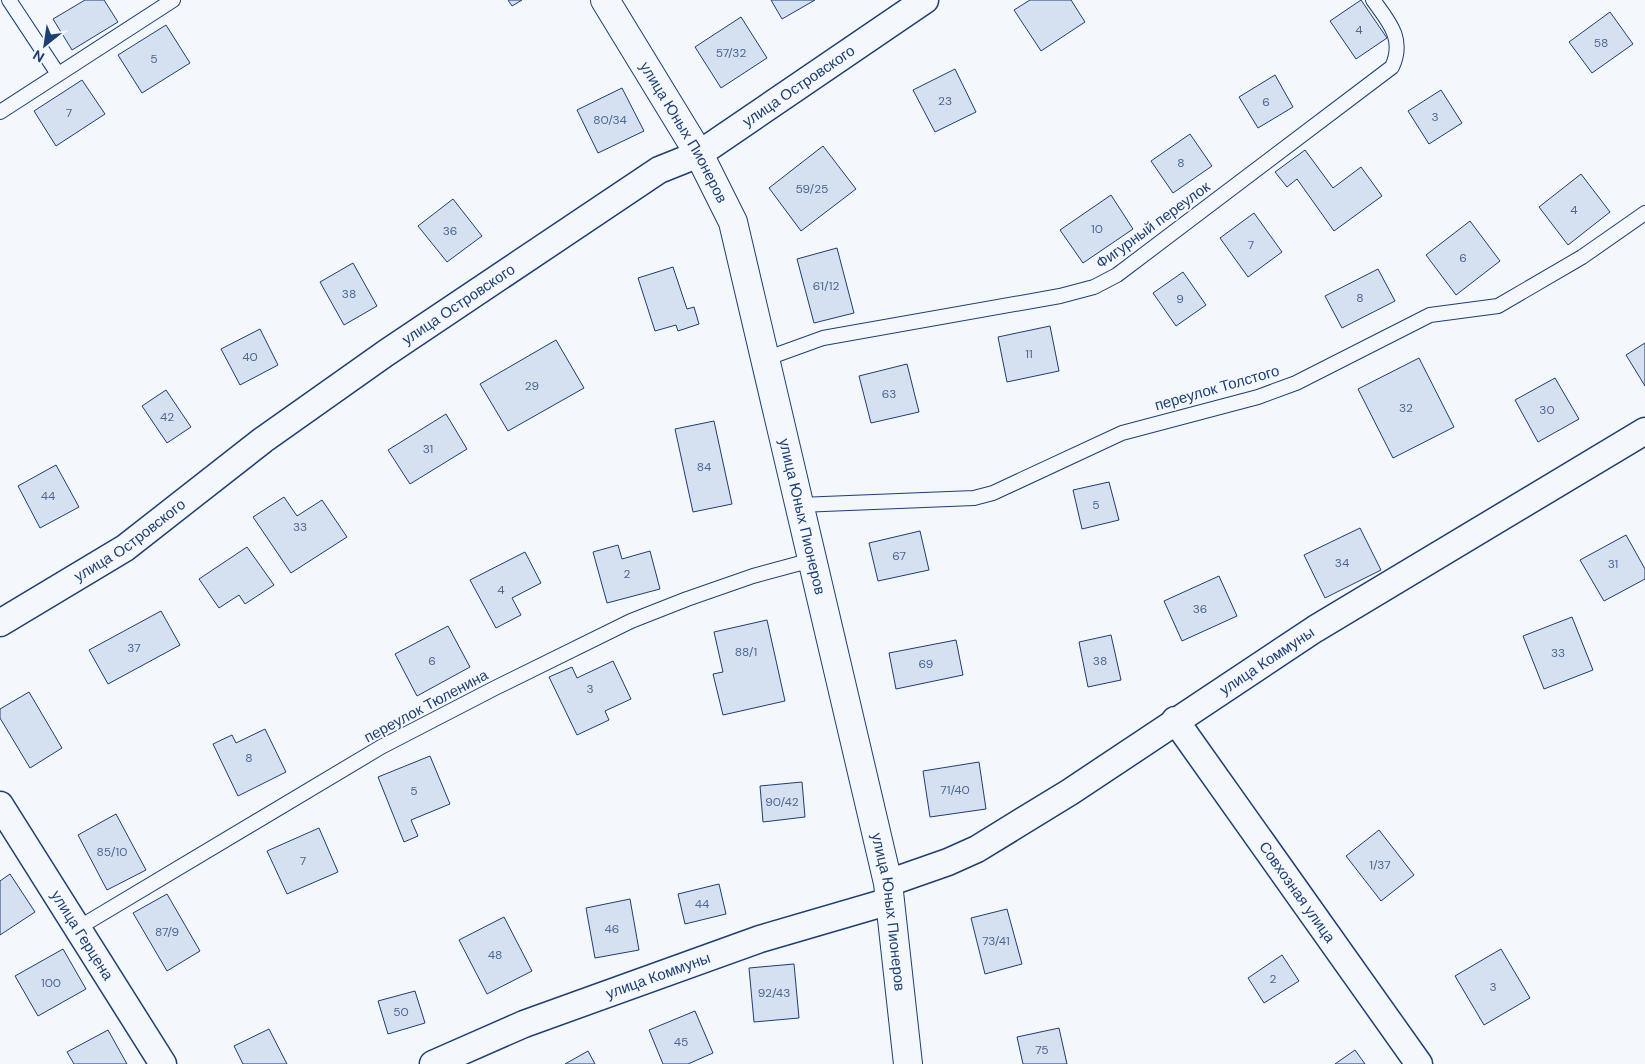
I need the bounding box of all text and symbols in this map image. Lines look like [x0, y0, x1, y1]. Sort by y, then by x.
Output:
north arrow [20, 20, 70, 70]
house number: 4 [1355, 22, 1363, 38]
house number: 58 [1594, 35, 1608, 51]
street label: улица Островского [739, 41, 859, 131]
house number: 57/32 [716, 45, 746, 61]
text: N [30, 46, 47, 67]
house number: 5 [150, 51, 158, 67]
street label: улица Юных Пионеров [635, 58, 732, 206]
house number: 23 [938, 93, 952, 109]
house number: 6 [1262, 94, 1270, 110]
house number: 7 [66, 105, 72, 121]
house number: 3 [1431, 109, 1439, 125]
house number: 80/34 [593, 112, 627, 128]
house number: 8 [1177, 155, 1185, 171]
street label: Фигурный переулок [1092, 177, 1214, 273]
house number: 59/25 [796, 181, 828, 197]
house number: 4 [1570, 202, 1578, 218]
house number: 10 [1091, 221, 1103, 237]
house number: 36 [443, 223, 457, 239]
house number: 7 [1248, 237, 1254, 253]
house number: 6 [1459, 250, 1467, 266]
street label: улица Островского [398, 259, 519, 349]
house number: 61/12 [813, 278, 839, 294]
house number: 38 [342, 286, 356, 302]
house number: 8 [1356, 290, 1364, 306]
house number: 9 [1176, 291, 1184, 307]
house number: 11 [1025, 346, 1033, 362]
house number: 40 [242, 349, 258, 365]
street label: переулок Толстого [1152, 361, 1282, 415]
house number: 29 [525, 378, 539, 394]
house number: 63 [882, 386, 896, 402]
house number: 32 [1399, 400, 1413, 416]
house number: 30 [1539, 402, 1555, 418]
house number: 42 [160, 409, 174, 425]
street label: улица Юных Пионеров [774, 436, 830, 597]
house number: 31 [423, 441, 433, 457]
house number: 84 [697, 459, 711, 475]
house number: 44 [41, 488, 55, 504]
street label: улица Островского [70, 494, 190, 586]
house number: 5 [1092, 497, 1100, 513]
house number: 33 [293, 519, 307, 535]
house number: 67 [892, 548, 906, 564]
house number: 34 [1335, 555, 1349, 571]
house number: 31 [1608, 556, 1618, 572]
house number: 2 [624, 566, 631, 582]
house number: 4 [497, 582, 505, 598]
house number: 36 [1193, 601, 1207, 617]
street label: улица Коммуны [1216, 622, 1318, 700]
house number: 37 [127, 640, 141, 656]
house number: 88/1 [735, 644, 757, 660]
house number: 33 [1551, 645, 1565, 661]
house number: 6 [428, 653, 436, 669]
house number: 38 [1093, 653, 1107, 669]
house number: 69 [919, 656, 933, 672]
street label: переулок Тюленина [360, 665, 492, 747]
house number: 3 [586, 681, 594, 697]
house number: 8 [245, 750, 253, 766]
house number: 71/40 [940, 782, 970, 798]
house number: 5 [410, 783, 418, 799]
house number: 90/42 [765, 794, 799, 810]
street label: улица Юных Пионеров [867, 831, 910, 992]
street label: Совхозная улица [1254, 838, 1340, 947]
house number: 85/10 [97, 844, 127, 860]
house number: 7 [300, 853, 306, 869]
house number: 1/37 [1369, 857, 1391, 873]
street label: улица Герцена [46, 887, 118, 985]
house number: 44 [695, 896, 709, 912]
house number: 46 [605, 921, 619, 937]
house number: 87/9 [155, 924, 179, 940]
house number: 73/41 [982, 933, 1010, 949]
house number: 48 [488, 947, 502, 963]
street label: улица Коммуны [603, 948, 713, 1004]
house number: 2 [1270, 971, 1277, 987]
house number: 100 [41, 975, 61, 991]
house number: 3 [1489, 979, 1497, 995]
house number: 92/43 [758, 985, 790, 1001]
house number: 50 [393, 1004, 409, 1020]
house number: 45 [674, 1034, 688, 1050]
house number: 75 [1035, 1042, 1049, 1058]

